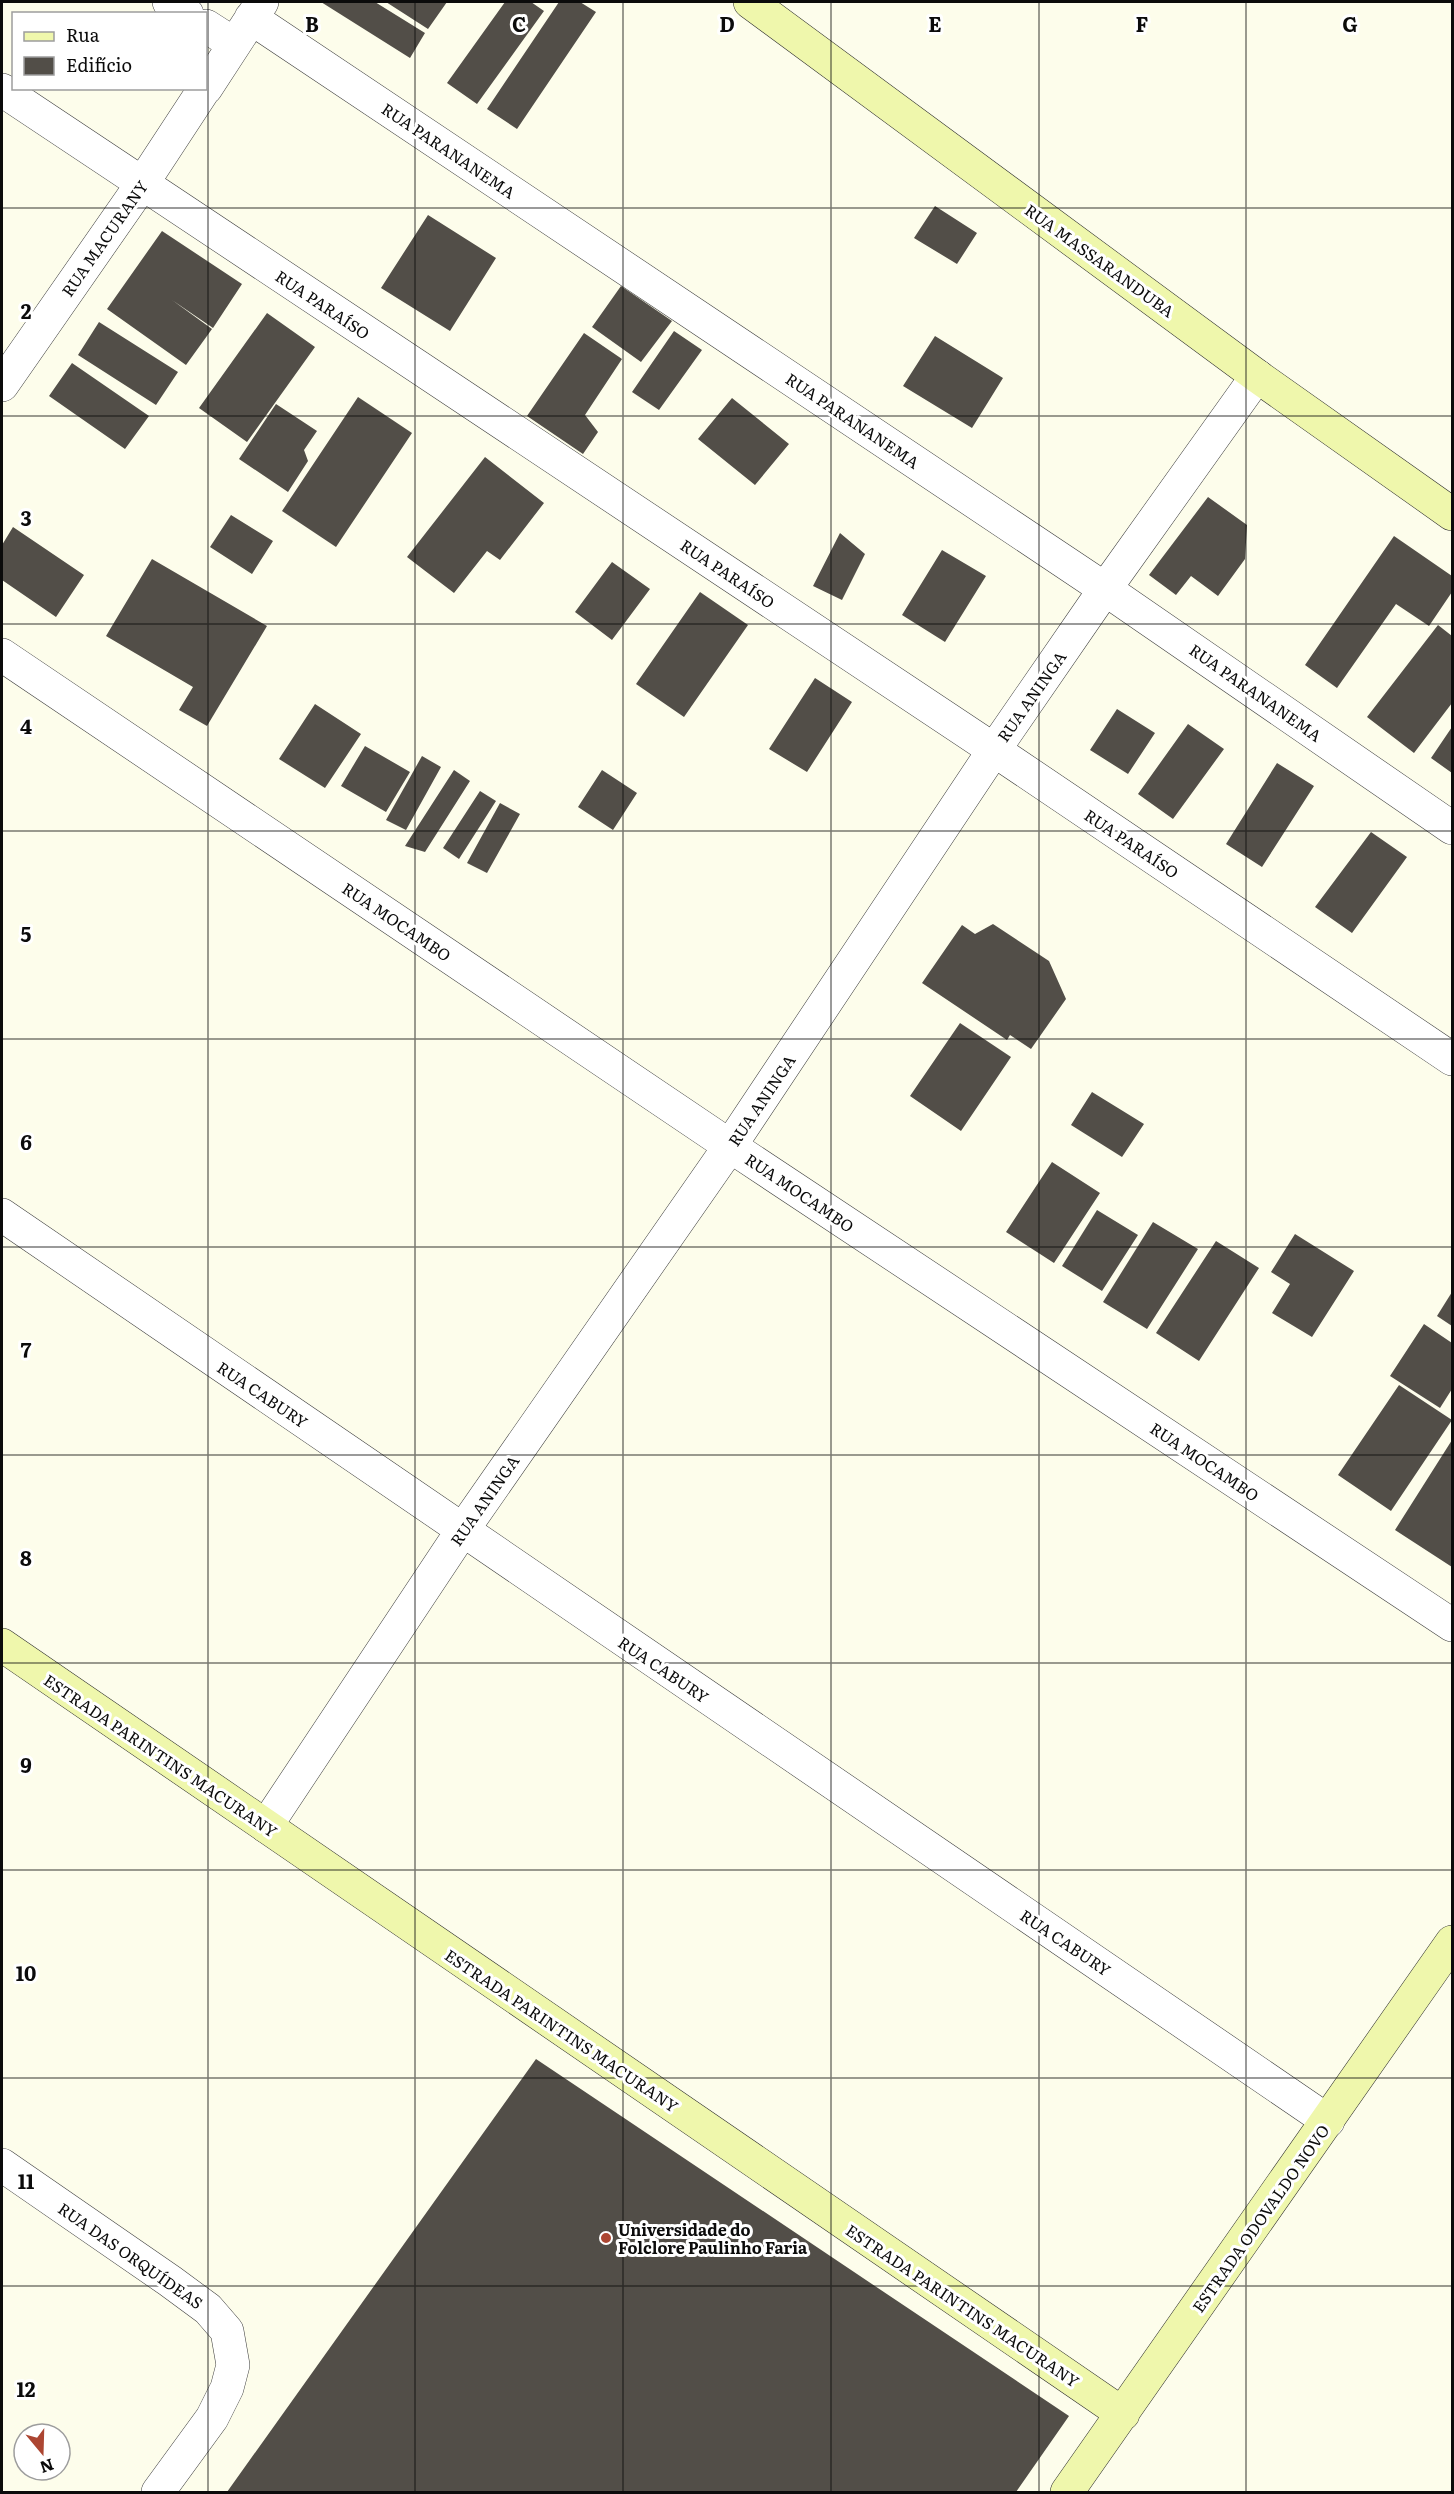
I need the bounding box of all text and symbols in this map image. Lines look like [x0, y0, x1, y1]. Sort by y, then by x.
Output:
text: B [305, 8, 319, 38]
text: C [512, 8, 526, 38]
text: D [719, 8, 735, 38]
text: E [928, 8, 942, 38]
text: F [1136, 8, 1149, 38]
text: G [1342, 8, 1358, 38]
legend [12, 12, 207, 90]
text: Rua [66, 21, 100, 48]
text: Edifício [66, 51, 132, 78]
street label: RUA PARANANEMA [377, 96, 521, 204]
street label: RUA MACURANY [55, 174, 153, 301]
street label: RUA MASSARANDUBA [1020, 197, 1180, 323]
street label: RUA PARAÍSO [271, 263, 375, 345]
text: 2 [21, 295, 32, 325]
street label: RUA PARANANEMA [781, 366, 925, 474]
text: 3 [20, 502, 32, 532]
street label: RUA PARAÍSO [676, 532, 780, 614]
street label: RUA PARANANEMA [1185, 637, 1327, 747]
street label: RUA ANINGA [991, 646, 1071, 746]
text: 4 [20, 710, 32, 740]
street label: RUA PARAÍSO [1080, 802, 1184, 884]
street label: RUA MOCAMBO [338, 876, 456, 966]
text: 5 [21, 918, 32, 948]
street label: RUA ANINGA [721, 1049, 801, 1151]
text: 6 [20, 1126, 32, 1156]
street label: RUA MOCAMBO [741, 1147, 859, 1237]
text: 7 [21, 1334, 32, 1364]
street label: RUA CABURY [213, 1355, 314, 1434]
street label: RUA MOCAMBO [1146, 1416, 1264, 1506]
street label: RUA ANINGA [444, 1450, 524, 1550]
text: 8 [20, 1542, 32, 1572]
street label: RUA CABURY [614, 1630, 715, 1709]
street label: ESTRADA PARINTINS MACURANY [39, 1668, 283, 1843]
text: 9 [20, 1749, 32, 1779]
street label: RUA CABURY [1016, 1903, 1117, 1982]
street label: ESTRADA PARINTINS MACURANY [440, 1943, 684, 2118]
text: 10 [16, 1957, 36, 1987]
street label: ESTRADA ODOVALDO NOVO [1186, 2119, 1334, 2317]
text: 11 [18, 2165, 34, 2195]
street label: RUA DAS ORQUÍDEAS [54, 2196, 208, 2314]
place label: Universidade do Folclore Paulinho Faria [618, 2217, 808, 2259]
street label: ESTRADA PARINTINS MACURANY [841, 2218, 1085, 2393]
marker: Universidade do Folclore Paulinho Faria [599, 2231, 613, 2245]
text: 12 [16, 2373, 36, 2403]
north arrow [12, 2422, 72, 2482]
text: N [37, 2454, 57, 2481]

